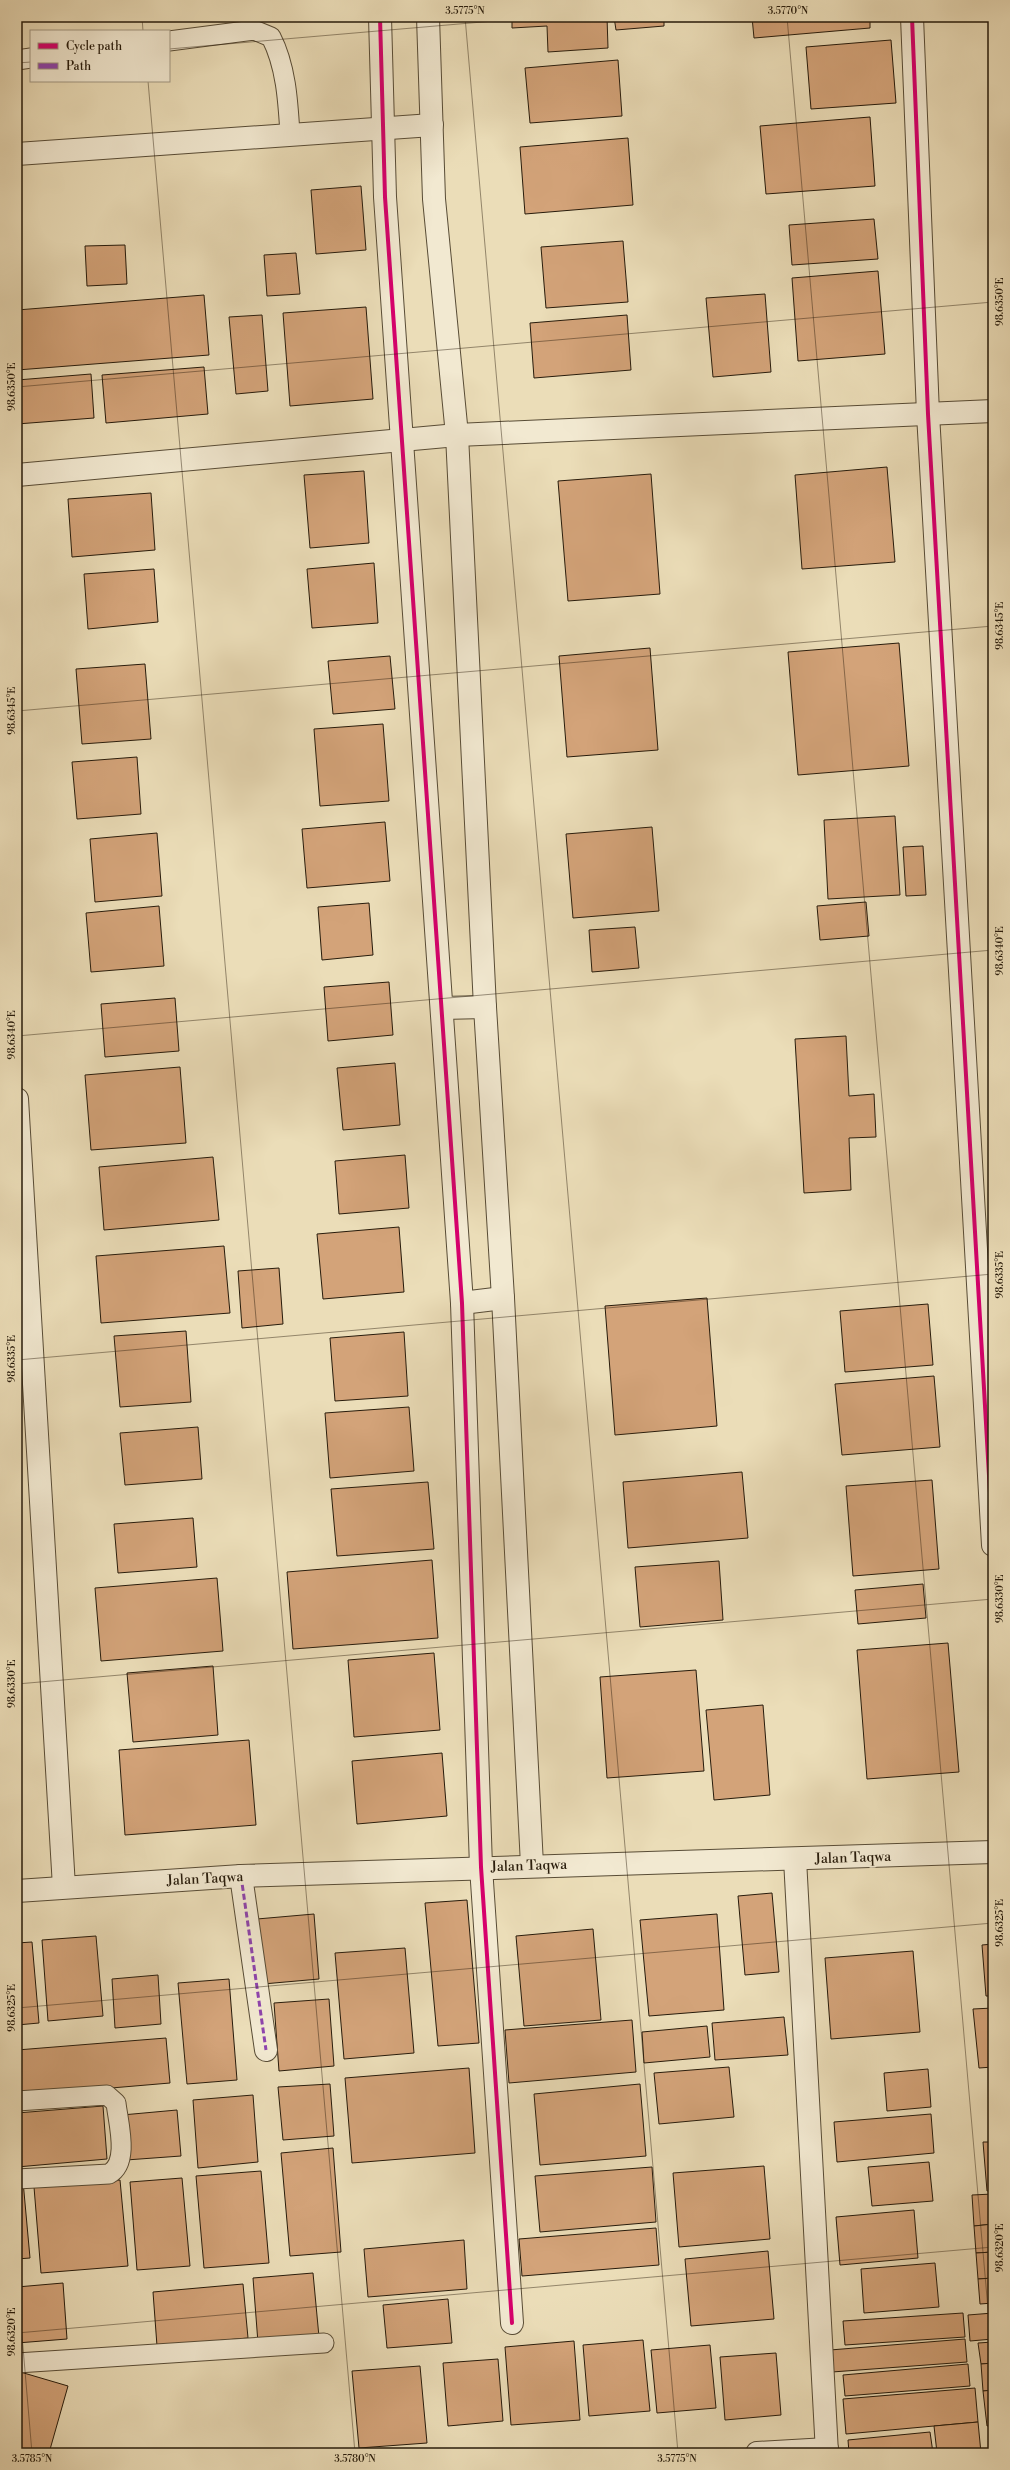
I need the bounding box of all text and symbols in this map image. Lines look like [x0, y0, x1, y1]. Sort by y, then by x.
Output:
text: 3.5775°N [445, 5, 485, 17]
text: 3.5770°N [768, 5, 809, 17]
legend [30, 30, 170, 82]
text: Cycle path [66, 39, 122, 54]
text: Path [66, 59, 91, 74]
text: 98.6350°E [994, 278, 1006, 326]
text: 98.6350°E [6, 363, 18, 411]
text: 98.6345°E [994, 602, 1006, 650]
text: 98.6345°E [6, 687, 18, 735]
text: 98.6340°E [994, 926, 1006, 976]
text: 98.6340°E [6, 1010, 18, 1060]
text: 98.6335°E [994, 1251, 1006, 1299]
text: 98.6335°E [6, 1335, 18, 1383]
text: 98.6330°E [994, 1575, 1006, 1623]
text: 98.6330°E [6, 1660, 18, 1708]
street label: Jalan Taqwa [814, 1848, 892, 1868]
street label: Jalan Taqwa [490, 1856, 568, 1876]
street label: Jalan Taqwa [165, 1868, 245, 1890]
text: 98.6325°E [994, 1899, 1006, 1947]
text: 98.6325°E [6, 1984, 18, 2032]
text: 98.6320°E [994, 2223, 1006, 2272]
text: 98.6320°E [6, 2307, 18, 2356]
text: 3.5785°N [12, 2453, 53, 2465]
text: 3.5780°N [334, 2453, 376, 2465]
text: 3.5775°N [657, 2453, 697, 2465]

